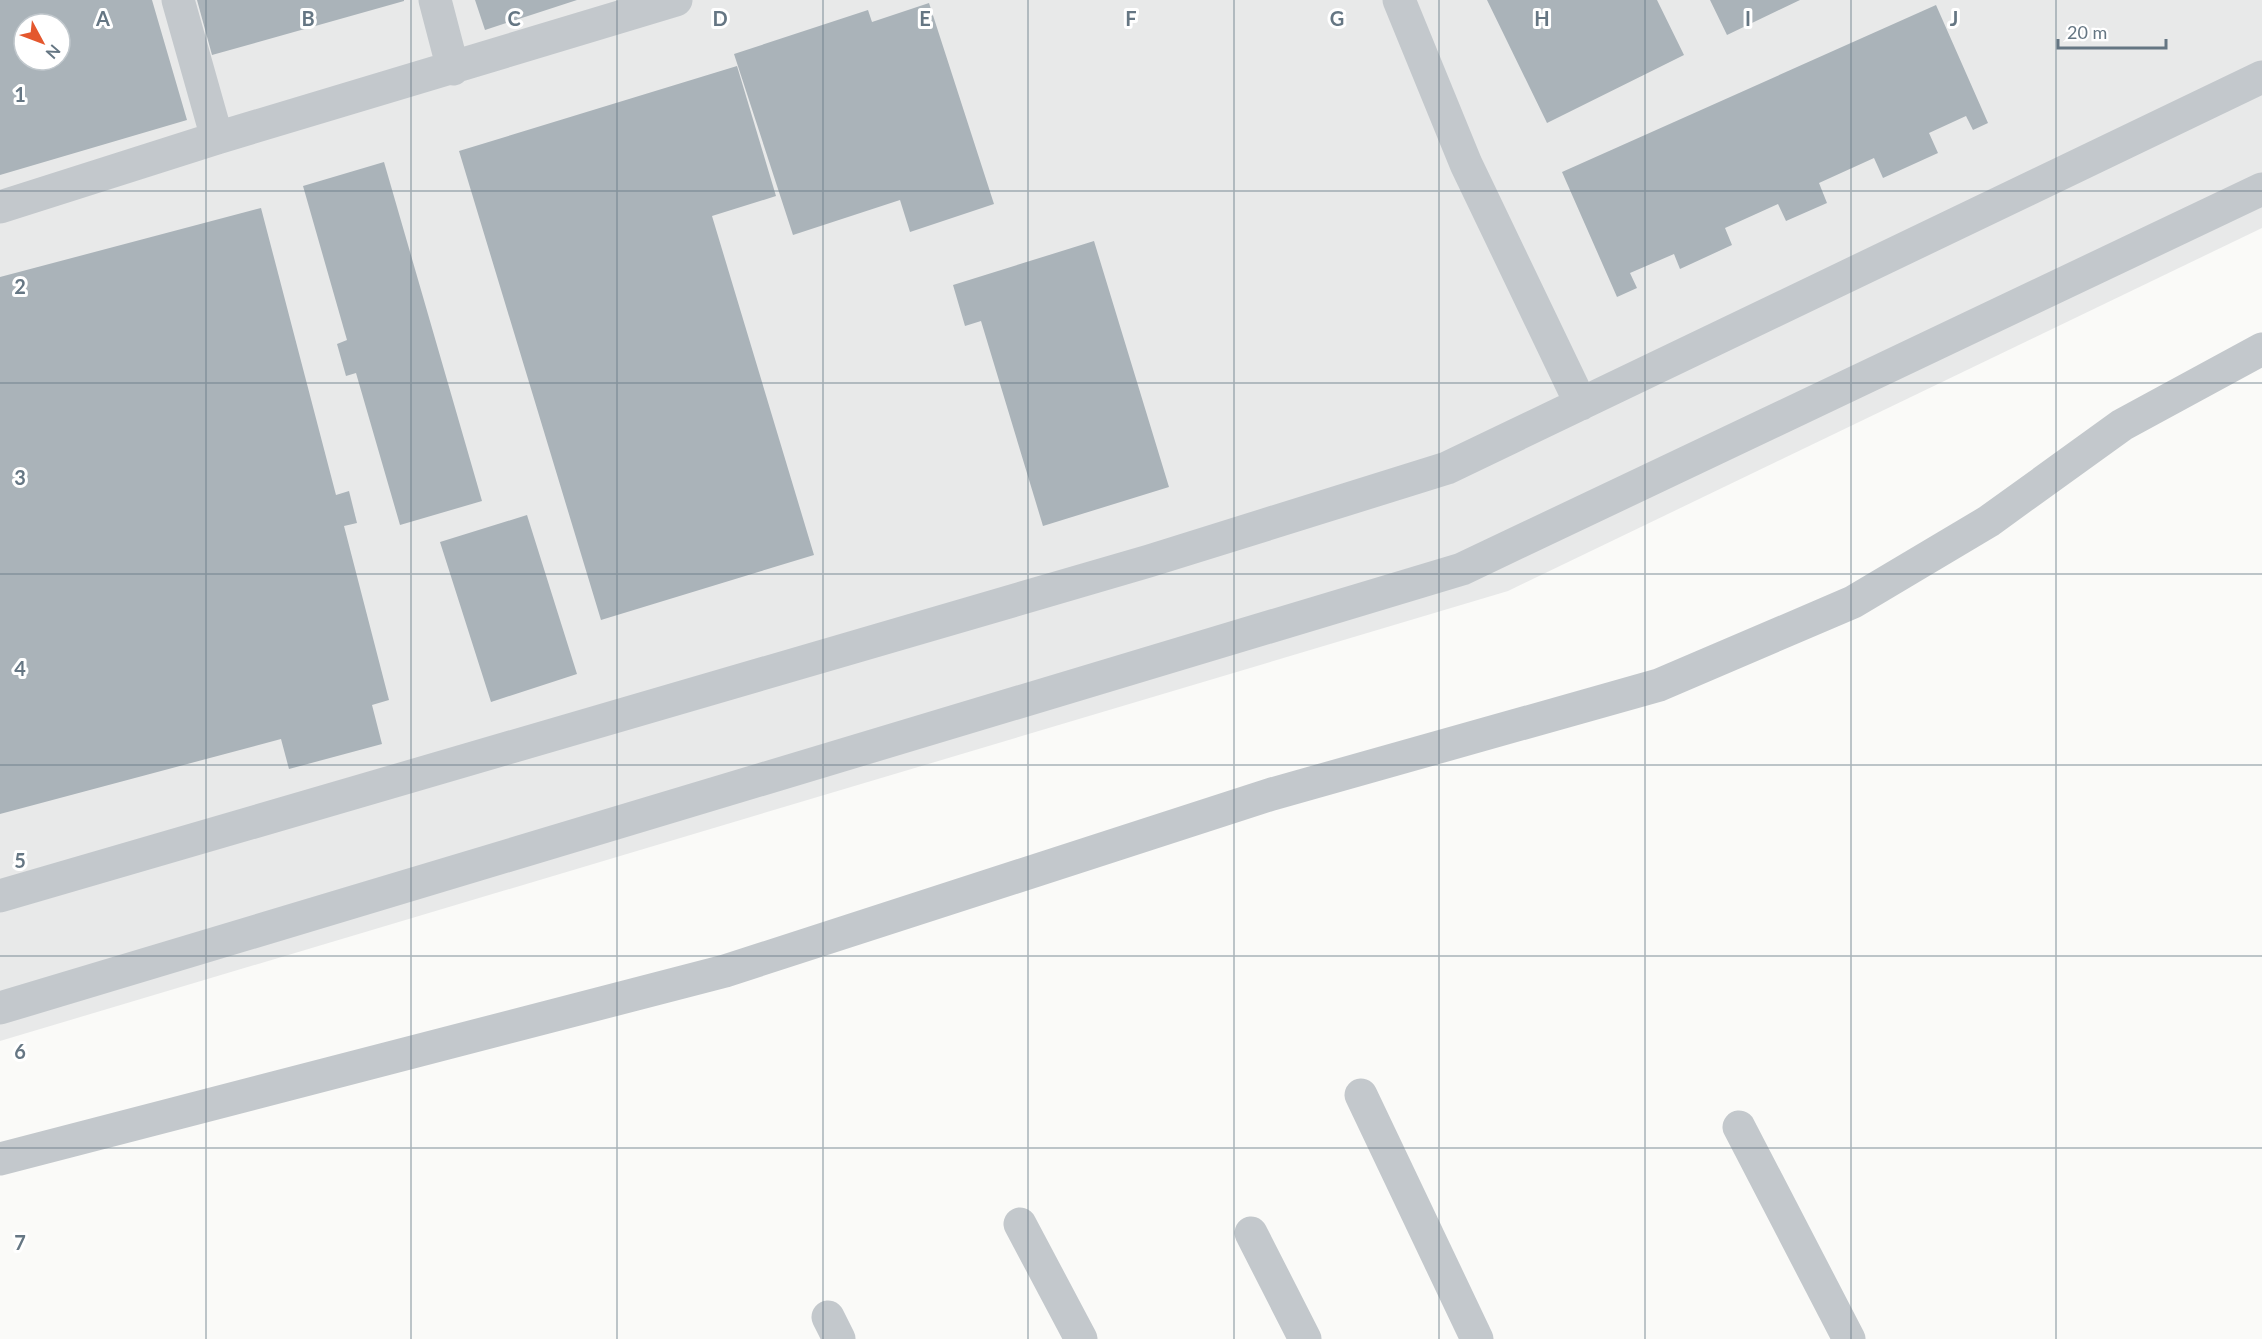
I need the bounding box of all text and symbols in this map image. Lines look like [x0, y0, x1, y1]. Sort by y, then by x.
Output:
text: A [95, 6, 110, 30]
text: B [301, 6, 315, 30]
text: C [507, 6, 521, 30]
text: D [712, 6, 728, 30]
text: E [919, 6, 931, 30]
text: F [1125, 6, 1137, 30]
text: G [1330, 6, 1344, 30]
text: H [1534, 6, 1550, 30]
text: I [1745, 6, 1751, 30]
text: J [1950, 6, 1958, 30]
north arrow [12, 12, 72, 72]
scale bar [2058, 12, 2166, 50]
text: 20 m [2067, 21, 2107, 43]
text: N [42, 41, 65, 63]
text: 1 [14, 82, 26, 106]
text: 2 [14, 274, 26, 298]
text: 3 [14, 465, 26, 489]
text: 4 [14, 656, 26, 680]
text: 5 [14, 848, 26, 872]
text: 6 [14, 1039, 26, 1063]
text: 7 [14, 1230, 26, 1254]

